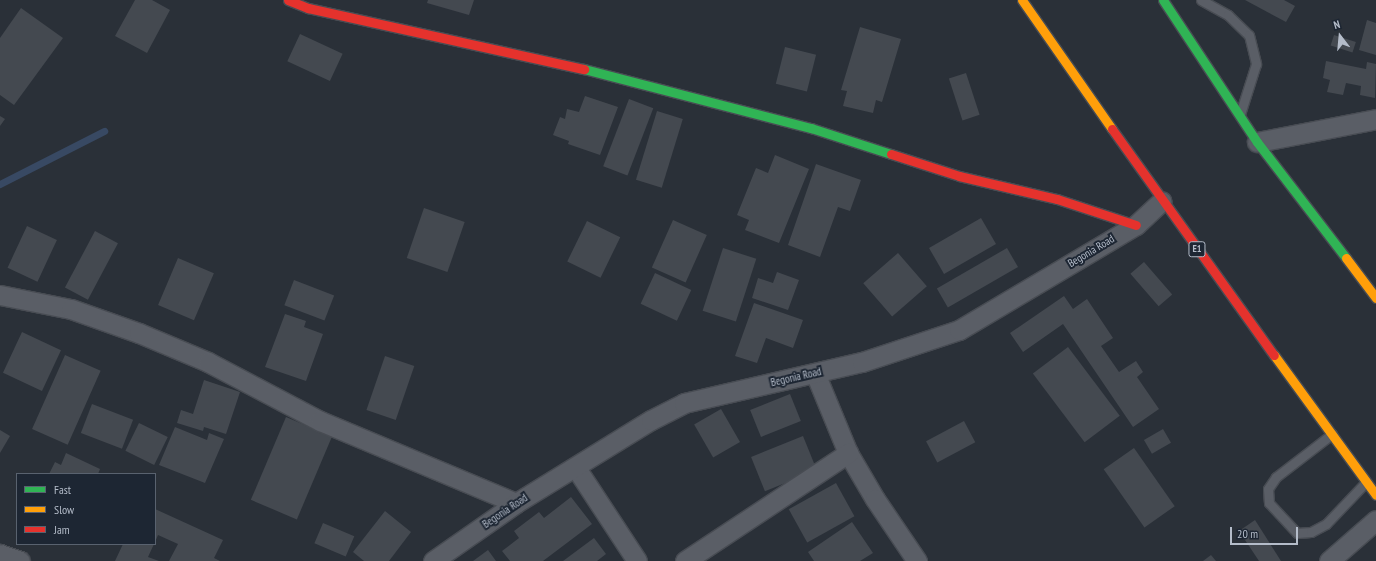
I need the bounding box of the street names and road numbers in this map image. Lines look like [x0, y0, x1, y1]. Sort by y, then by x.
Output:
street label: Begonia Road [1065, 232, 1117, 270]
road number: E1 [1188, 241, 1206, 257]
street label: Begonia Road [769, 365, 823, 389]
street label: Begonia Road [480, 491, 530, 531]

